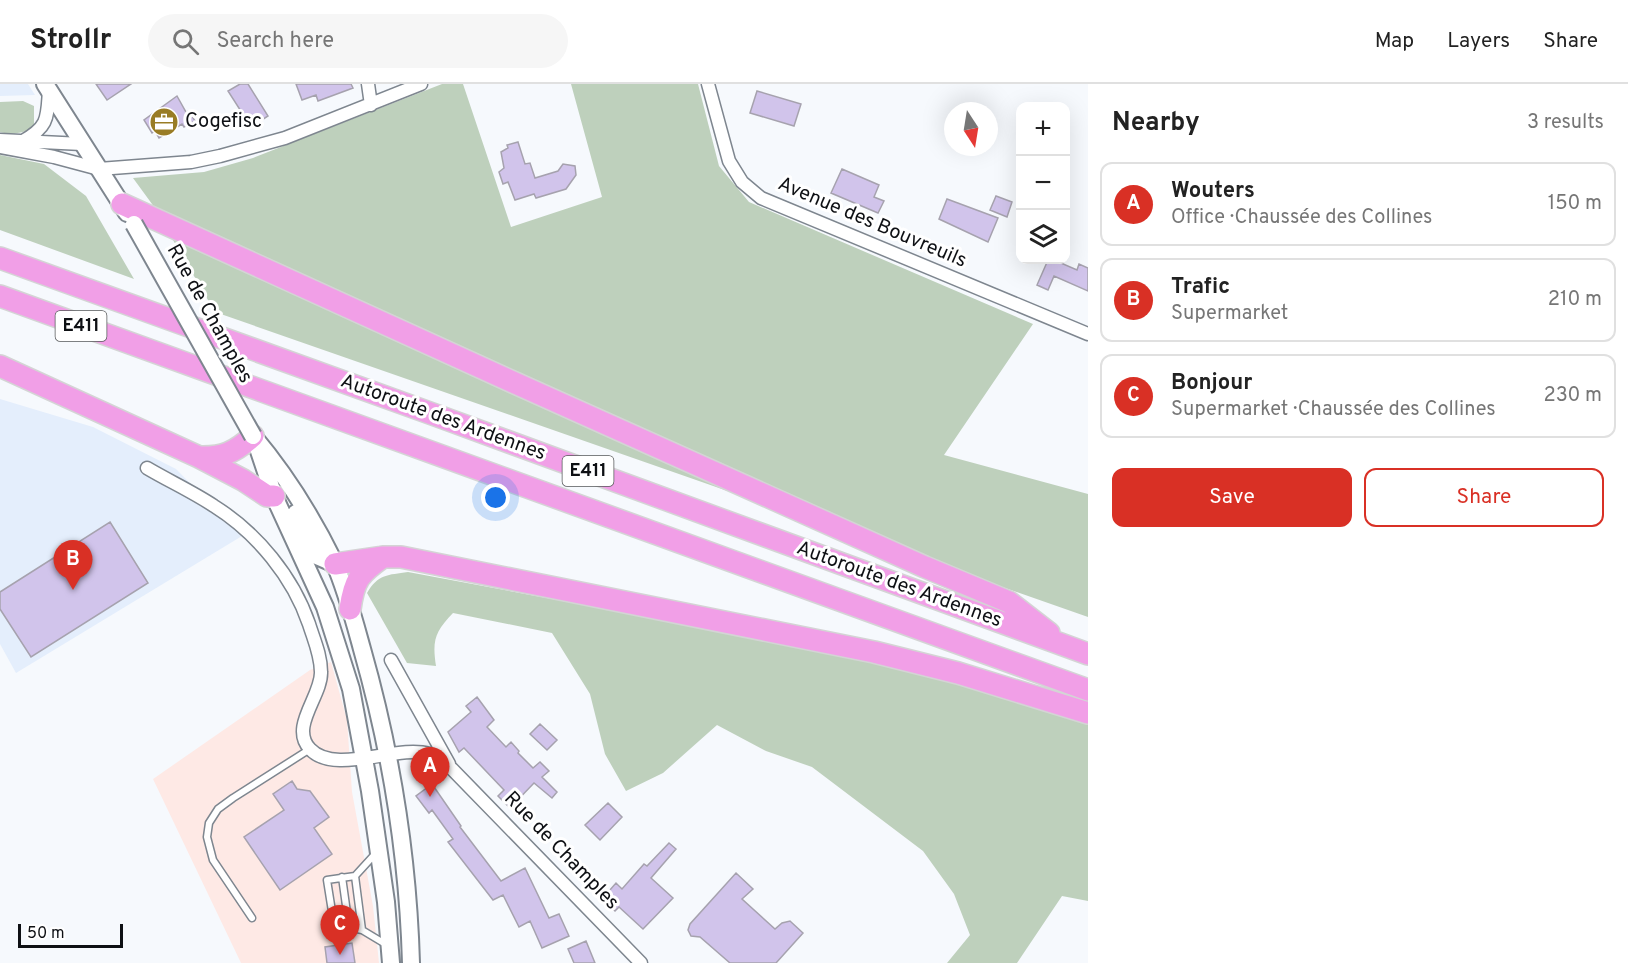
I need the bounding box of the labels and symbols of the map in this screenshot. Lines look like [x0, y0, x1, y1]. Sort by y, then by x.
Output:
north arrow [944, 102, 998, 156]
office icon: Cogefisc [148, 106, 180, 138]
place label: Cogefisc [185, 109, 262, 135]
street label: Avenue des Bouvreuils [774, 171, 970, 275]
street label: Rue de Champles [160, 240, 258, 388]
road number: E411 [56, 311, 106, 341]
street label: Autoroute des Ardennes [337, 369, 549, 467]
road number: E411 [562, 456, 614, 486]
your location [481, 483, 510, 512]
street label: Autoroute des Ardennes [793, 536, 1005, 634]
pin: B [54, 540, 92, 590]
pin: A [410, 748, 450, 797]
street label: Rue de Champles [498, 786, 624, 916]
pin: C [320, 906, 360, 955]
scale bar [18, 921, 123, 948]

